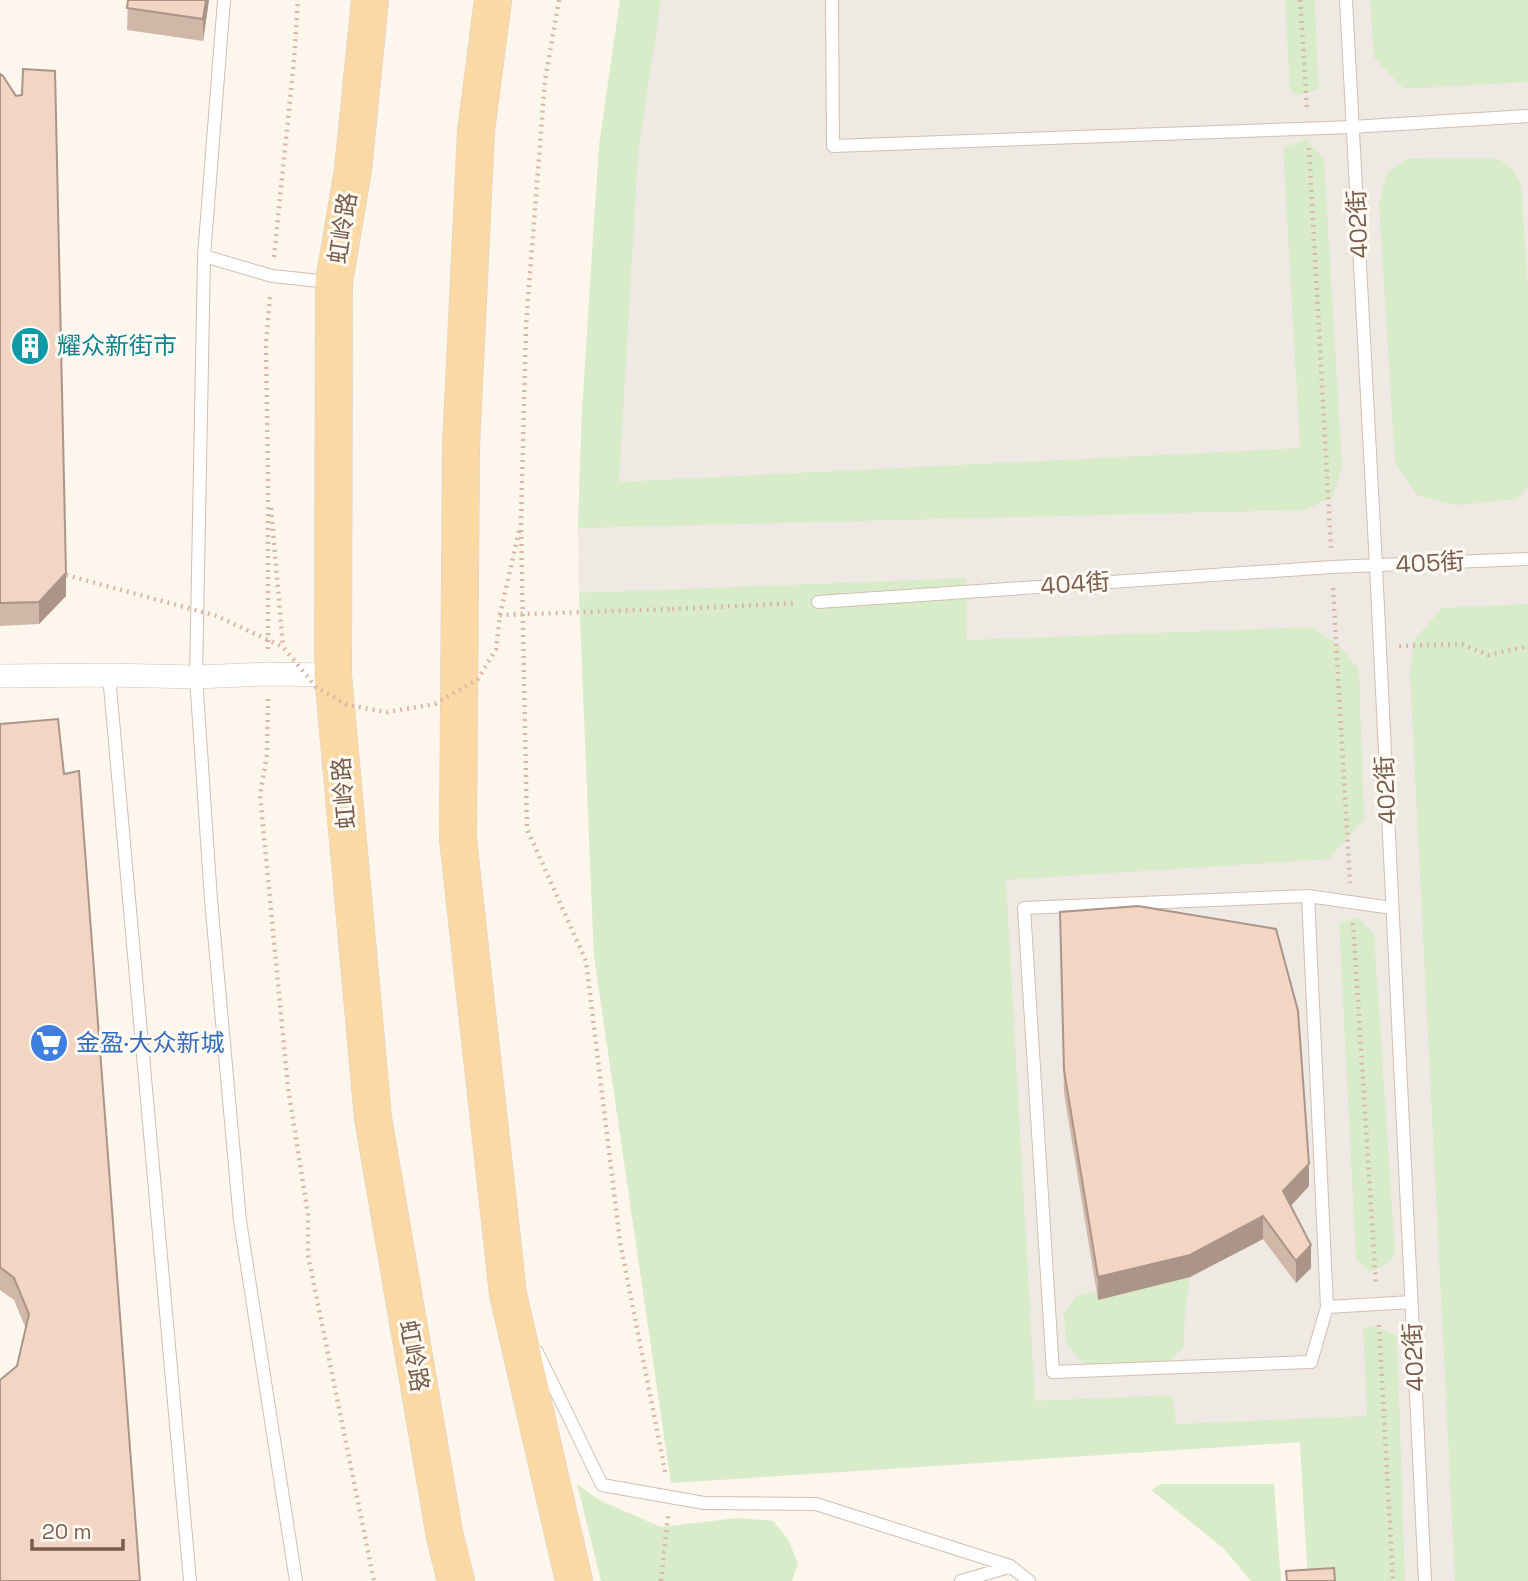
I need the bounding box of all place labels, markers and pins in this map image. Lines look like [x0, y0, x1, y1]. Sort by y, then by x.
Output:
building icon: 耀众新街市 [9, 325, 51, 367]
place label: 耀众新街市 [57, 330, 177, 361]
supermarket icon: 金盈·大众新城 [28, 1022, 70, 1064]
place label: 金盈·大众新城 [76, 1027, 225, 1058]

